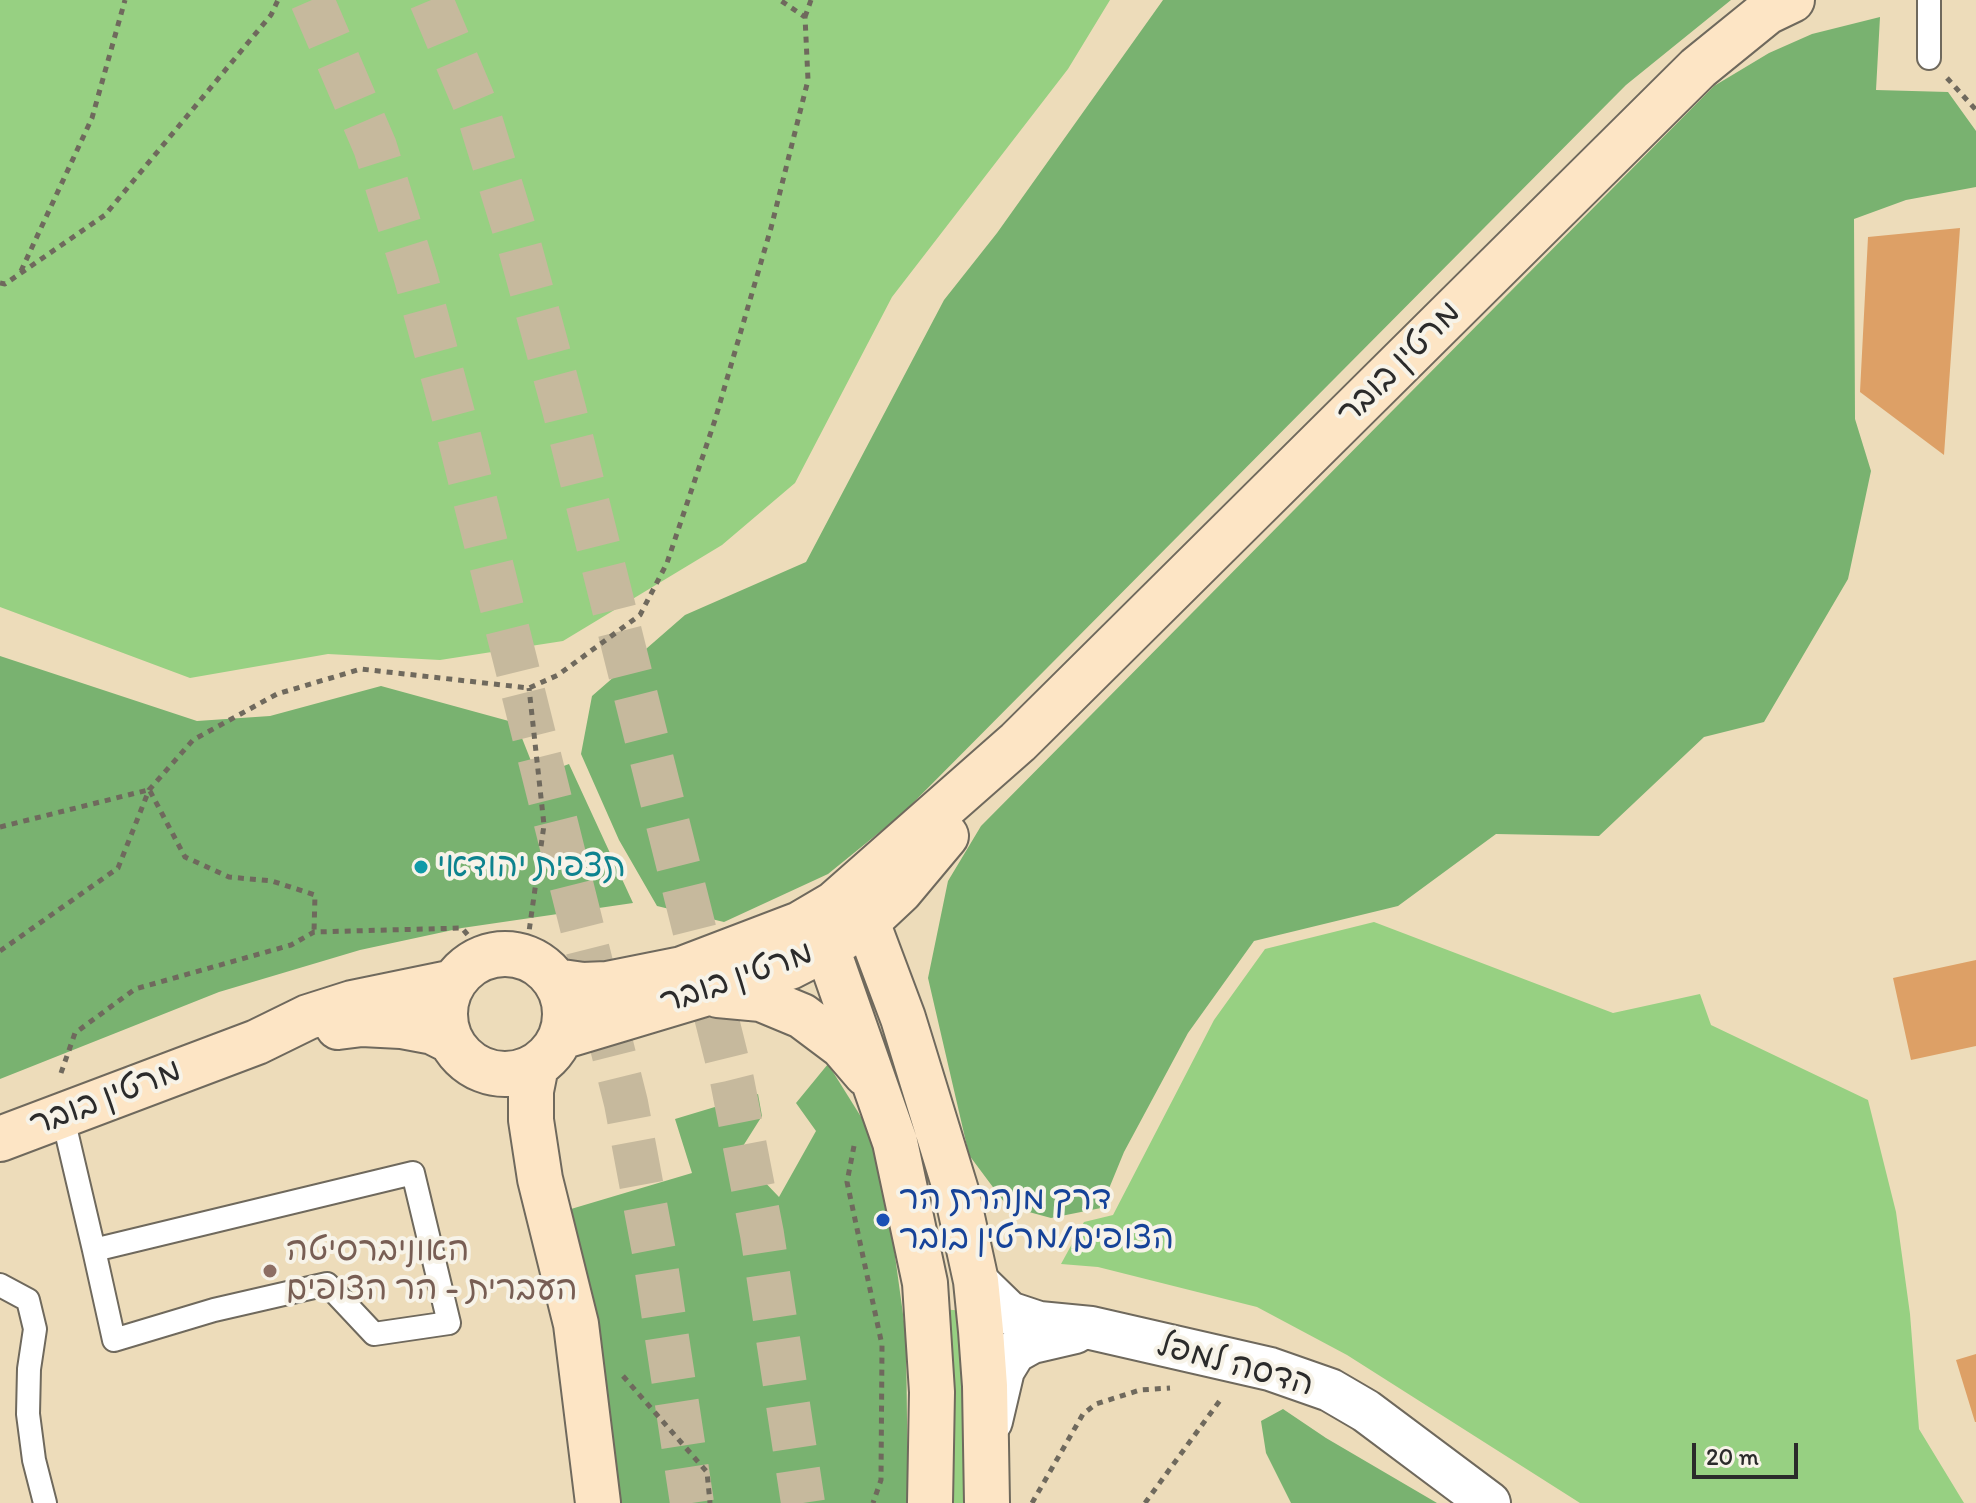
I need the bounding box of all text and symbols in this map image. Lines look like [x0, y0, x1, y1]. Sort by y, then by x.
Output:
street label: מרטין בובר [1329, 293, 1471, 435]
place label: תצפית יהודאי [437, 847, 626, 887]
marker: תצפית יהודאי [412, 858, 430, 876]
street label: מרטין בובר [655, 934, 819, 1024]
street label: מרטין בובר [24, 1051, 188, 1147]
place label: דרך מנהרת הר הצופים/מרטין בובר [899, 1180, 1174, 1260]
marker: דרך מנהרת הר הצופים/מרטין בובר [874, 1211, 892, 1229]
place label: האוניברסיטה העברית - הר הצופים [286, 1231, 578, 1310]
marker: האוניברסיטה העברית - הר הצופים [261, 1262, 279, 1280]
street label: הדסה למפל [1152, 1325, 1318, 1407]
scale bar [1696, 1427, 1802, 1477]
text: 20 m [1706, 1442, 1759, 1471]

